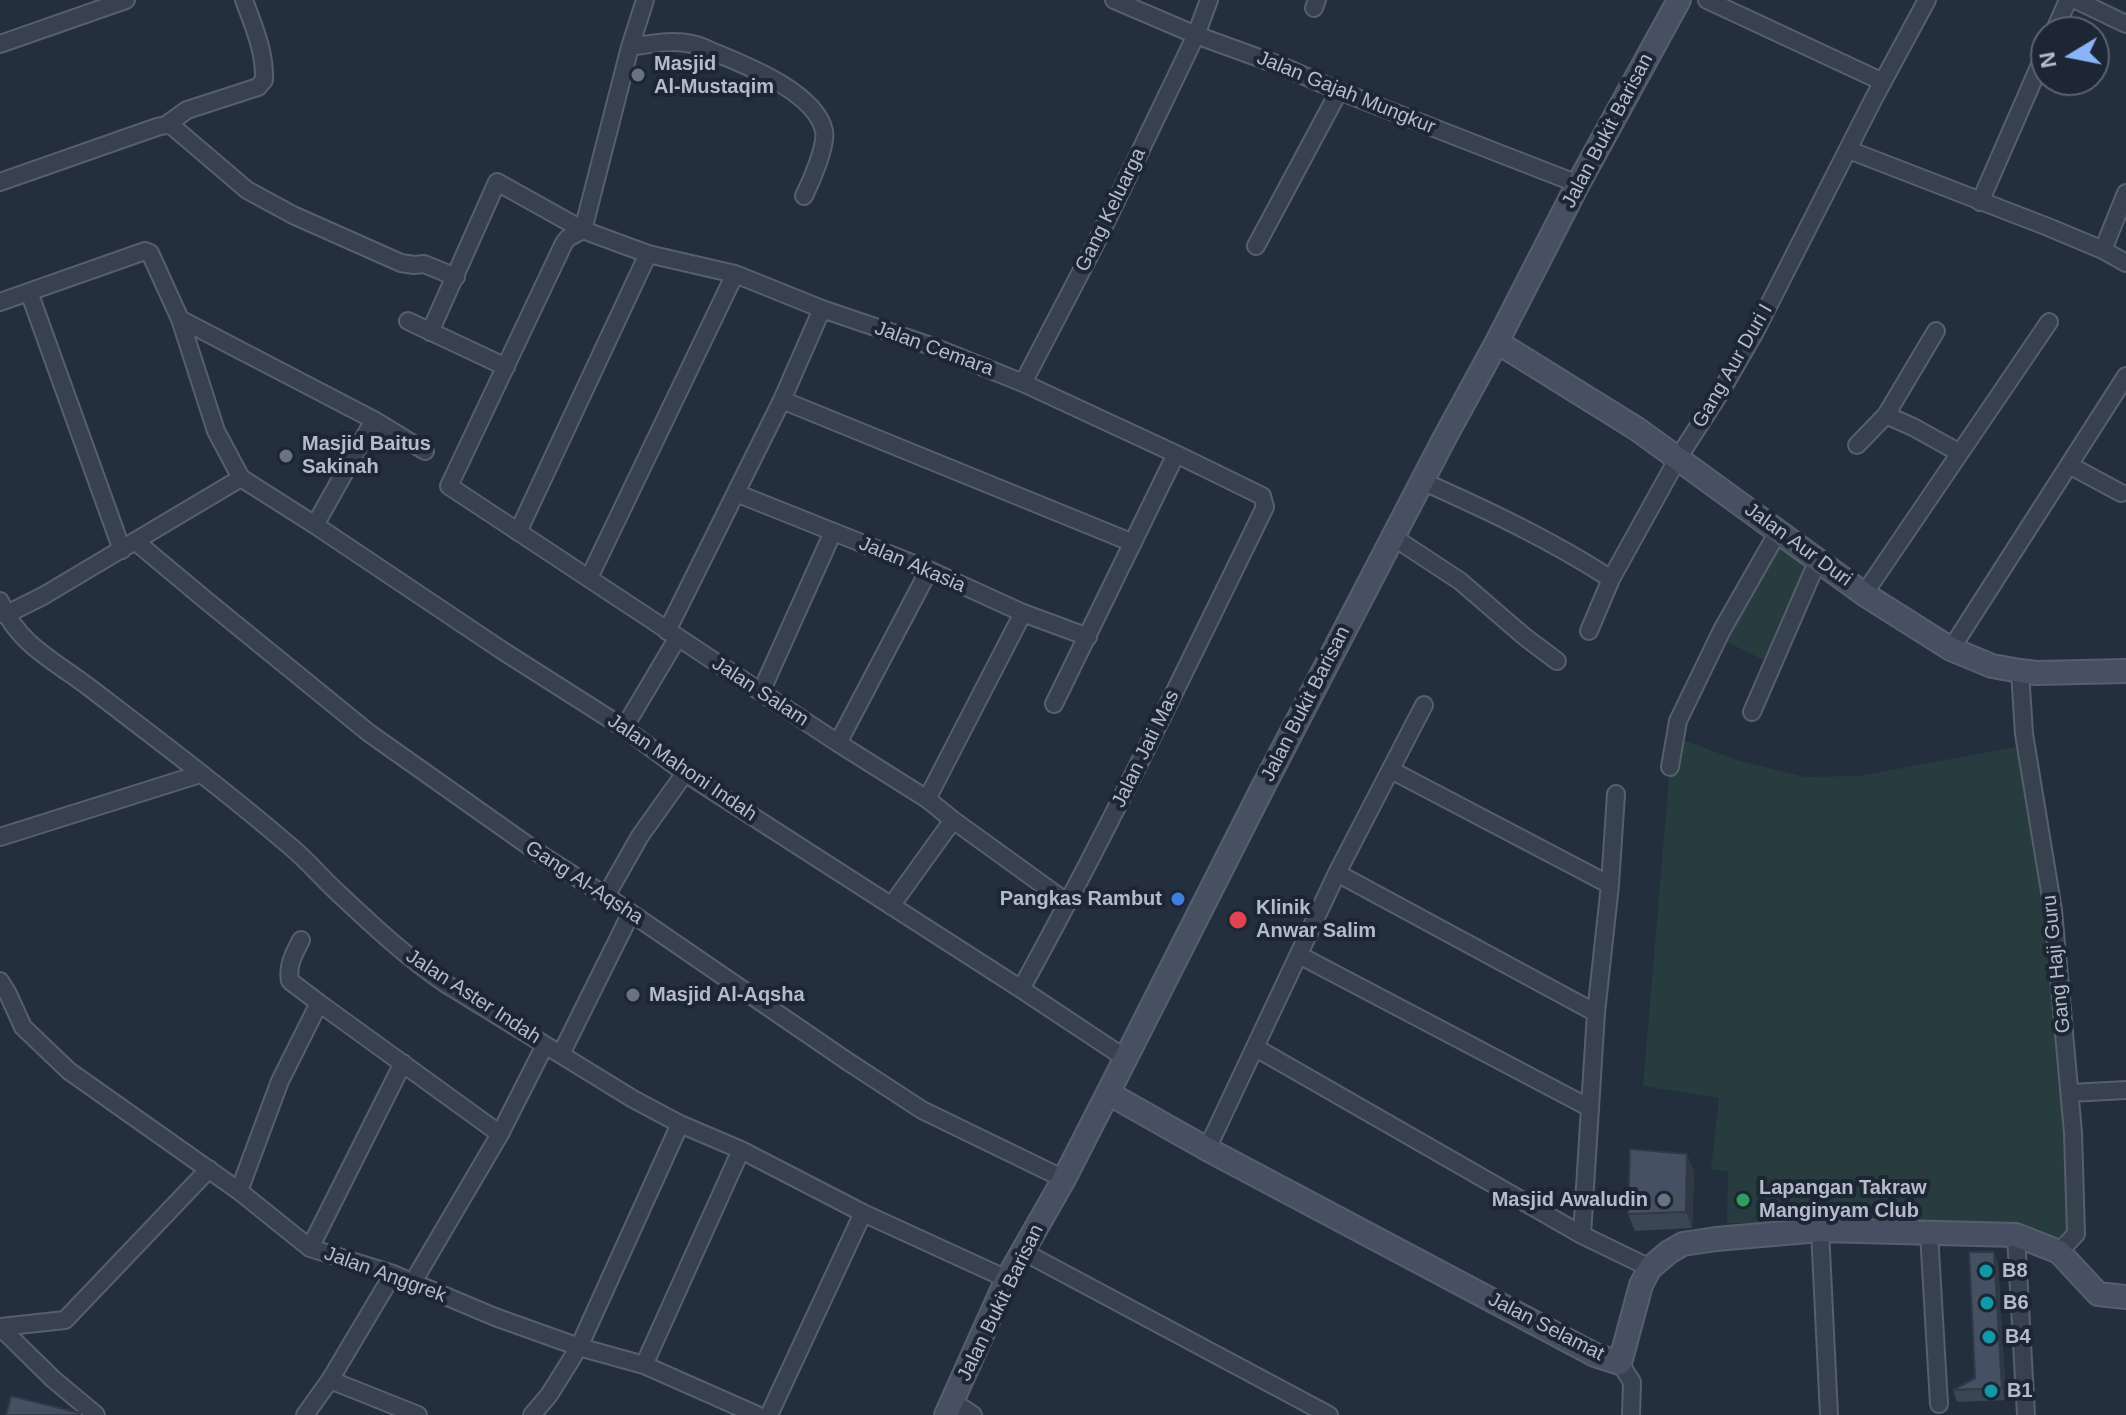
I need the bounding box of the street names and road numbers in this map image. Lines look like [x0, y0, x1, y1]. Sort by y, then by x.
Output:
street label: Jalan Gajah Mungkur [1253, 46, 1439, 140]
street label: Jalan Bukit Barisan [1557, 50, 1659, 212]
street label: Gang Keluarga [1071, 144, 1151, 276]
street label: Gang Aur Duri I [1688, 300, 1778, 432]
street label: Jalan Cemara [871, 316, 997, 382]
street label: Jalan Aur Duri [1740, 498, 1856, 592]
street label: Jalan Akasia [855, 532, 969, 598]
street label: Jalan Bukit Barisan [1256, 622, 1356, 786]
street label: Jalan Salam [707, 652, 813, 732]
street label: Jalan Jati Mas [1107, 686, 1185, 812]
street label: Jalan Mahoni Indah [603, 709, 761, 827]
street label: Gang Al-Aqsha [521, 836, 647, 930]
street label: Gang Haji Guru [2038, 894, 2076, 1034]
street label: Jalan Aster Indah [401, 945, 545, 1049]
street label: Jalan Bukit Barisan [953, 1221, 1049, 1385]
street label: Jalan Anggrek [321, 1242, 449, 1308]
street label: Jalan Selamat [1484, 1288, 1608, 1366]

